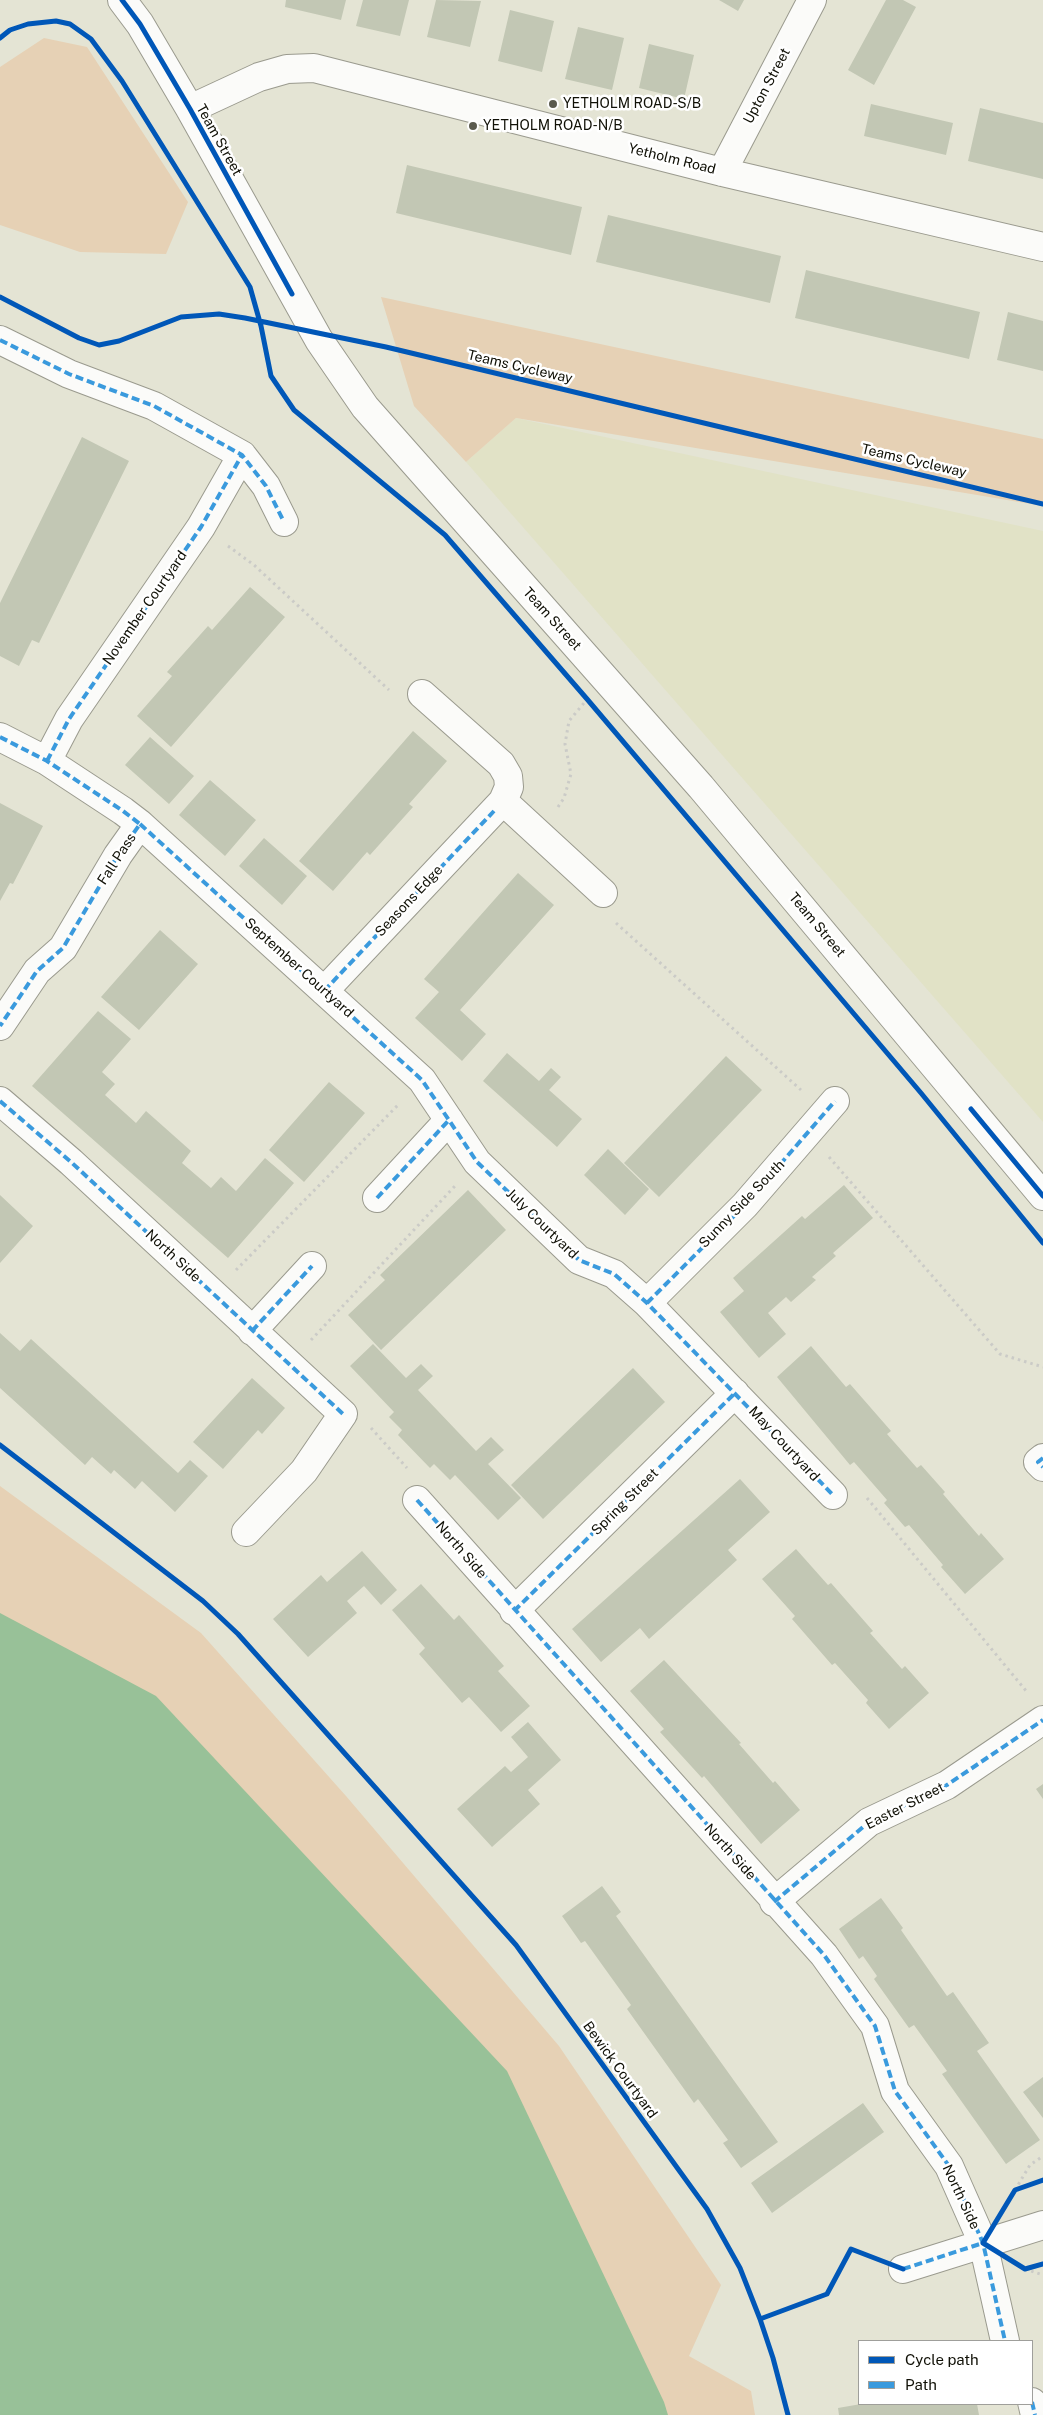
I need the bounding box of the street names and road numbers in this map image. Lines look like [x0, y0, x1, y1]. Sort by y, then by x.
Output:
street label: Upton Street [740, 45, 794, 127]
street label: Team Street [192, 101, 246, 179]
street label: Yetholm Road [627, 140, 717, 178]
street label: Teams Cycleway [466, 347, 574, 387]
street label: Teams Cycleway [860, 441, 968, 481]
street label: November Courtyard [99, 548, 191, 668]
street label: Team Street [519, 584, 585, 654]
street label: Fall Pass [94, 830, 140, 888]
street label: Seasons Edge [372, 862, 446, 940]
street label: Team Street [785, 889, 849, 961]
street label: September Courtyard [241, 915, 357, 1021]
street label: Sunny Side South [696, 1156, 788, 1252]
street label: July Courtyard [502, 1185, 582, 1263]
street label: North Side [142, 1226, 204, 1286]
street label: May Courtyard [745, 1403, 823, 1485]
street label: Spring Street [588, 1465, 662, 1539]
street label: North Side [432, 1518, 490, 1582]
street label: Easter Street [863, 1779, 947, 1833]
street label: North Side [700, 1820, 760, 1884]
street label: Bewick Courtyard [579, 2018, 661, 2122]
street label: North Side [939, 2162, 983, 2232]

